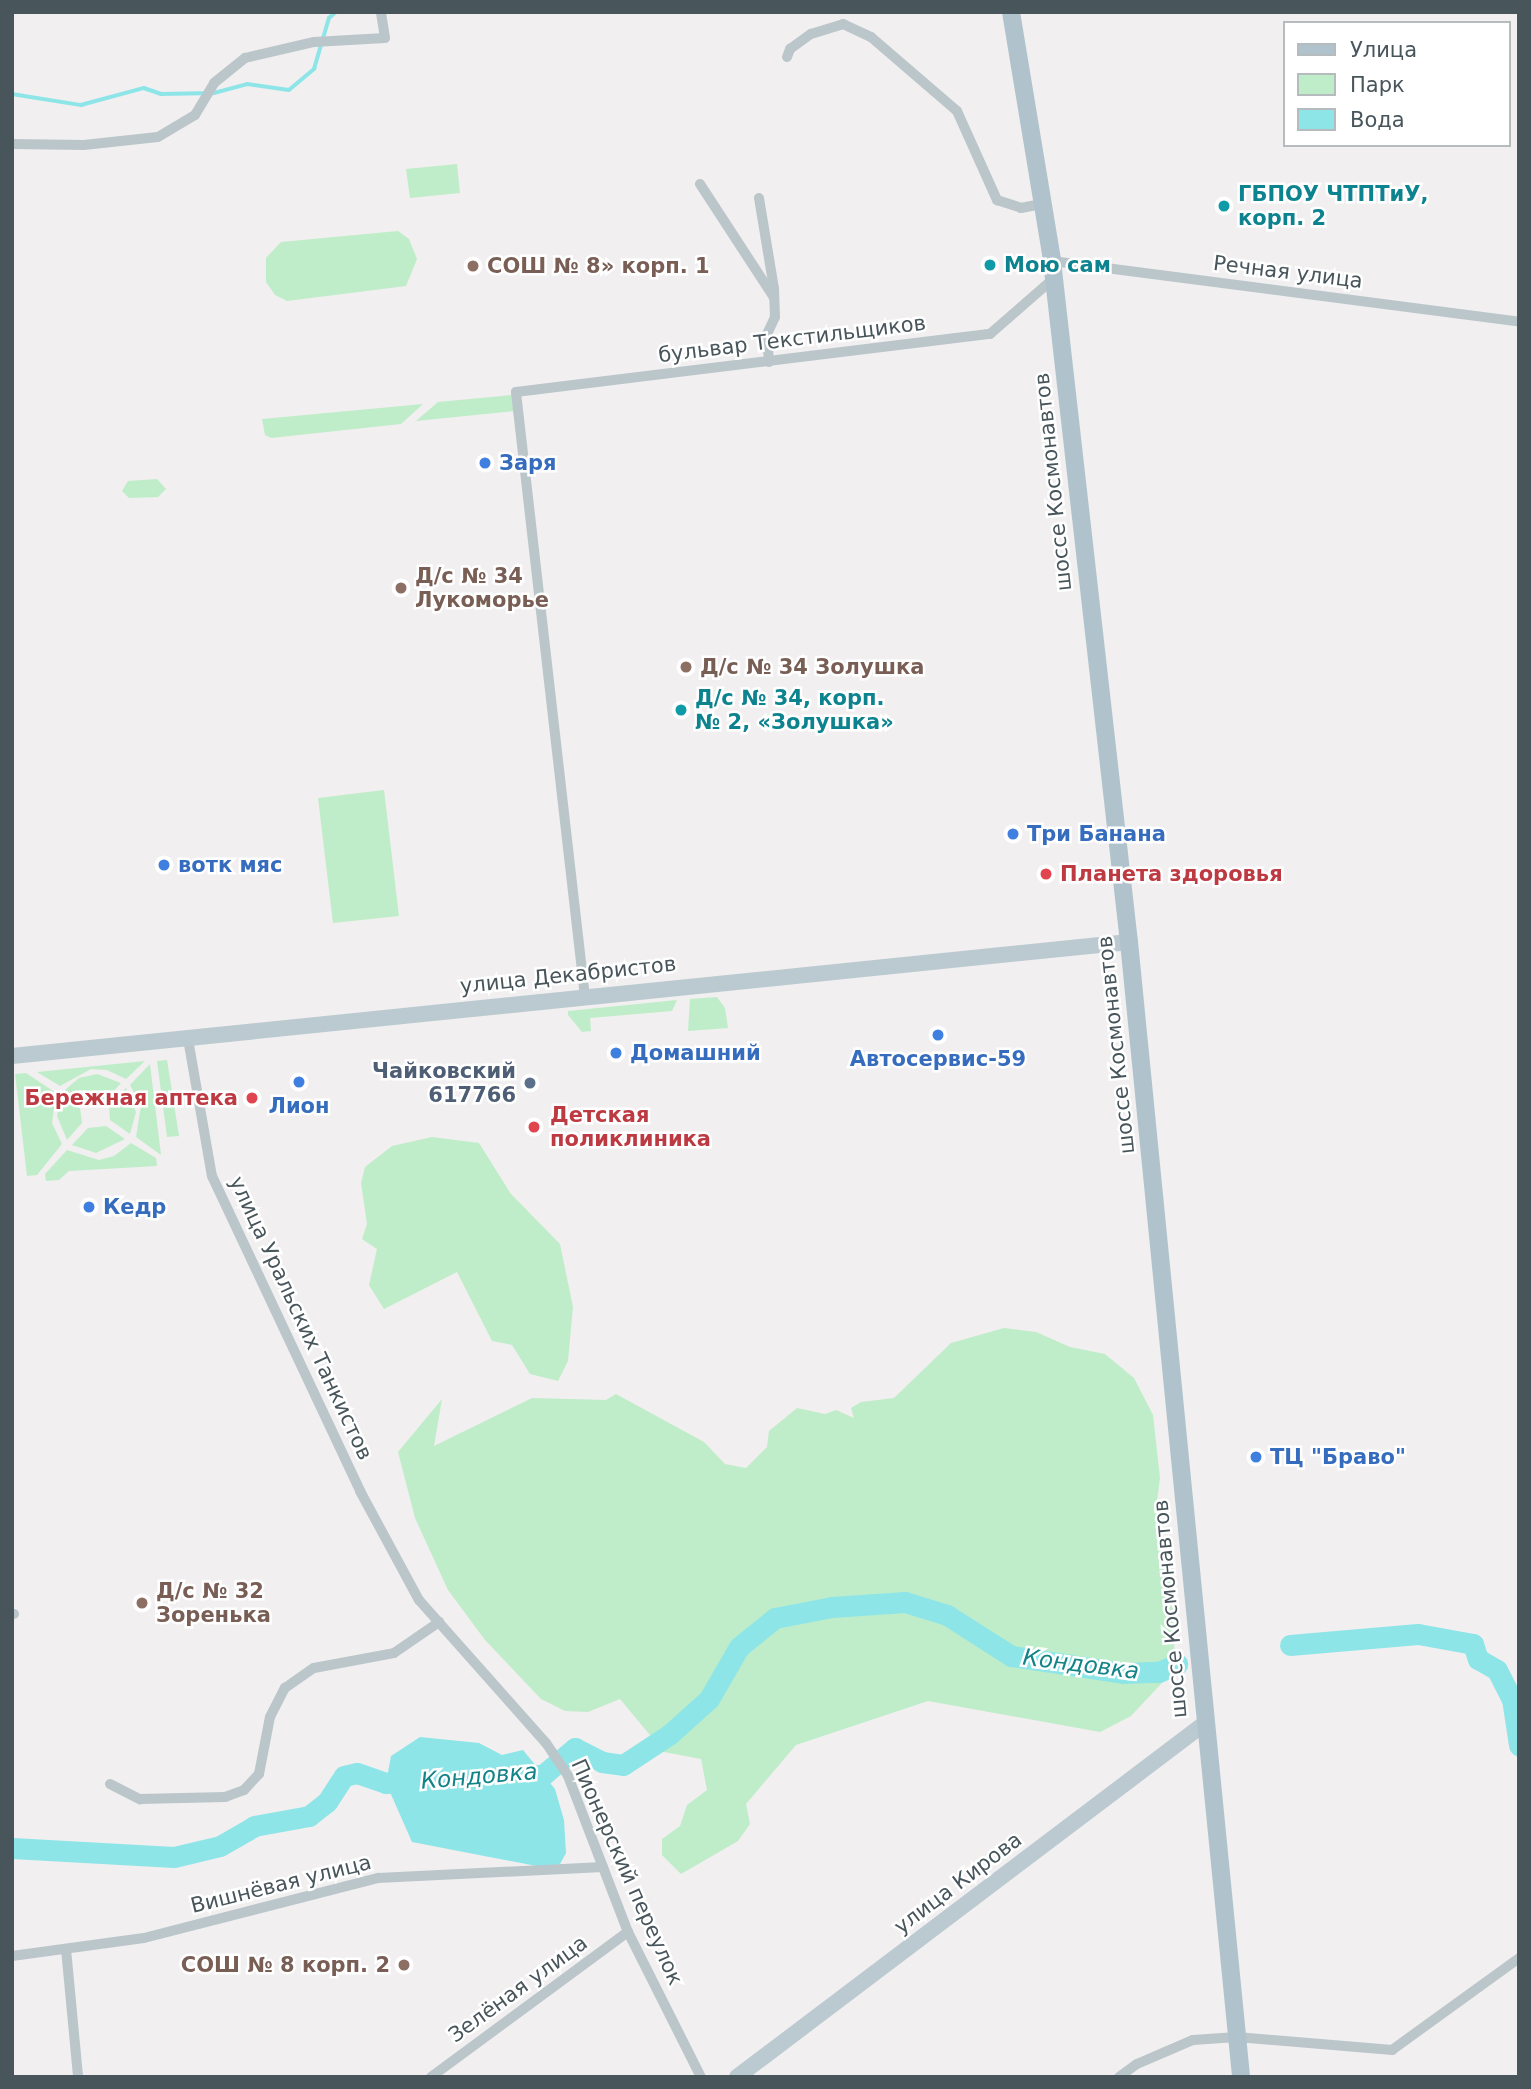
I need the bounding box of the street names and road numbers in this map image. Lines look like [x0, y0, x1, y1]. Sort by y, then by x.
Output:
street label: Речная улица [1212, 250, 1364, 294]
street label: бульвар Текстильщиков [657, 310, 927, 368]
street label: шоссе Космонавтов [1029, 372, 1077, 592]
street label: шоссе Космонавтов [1092, 935, 1140, 1155]
street label: улица Декабристов [459, 951, 677, 999]
street label: улица Уральских Танкистов [224, 1172, 378, 1464]
street label: шоссе Космонавтов [1148, 1499, 1192, 1719]
street label: Пионерский переулок [566, 1755, 688, 1989]
street label: улица Кирова [889, 1827, 1027, 1939]
street label: Вишнёвая улица [188, 1849, 374, 1919]
street label: Зелёная улица [444, 1930, 592, 2048]

